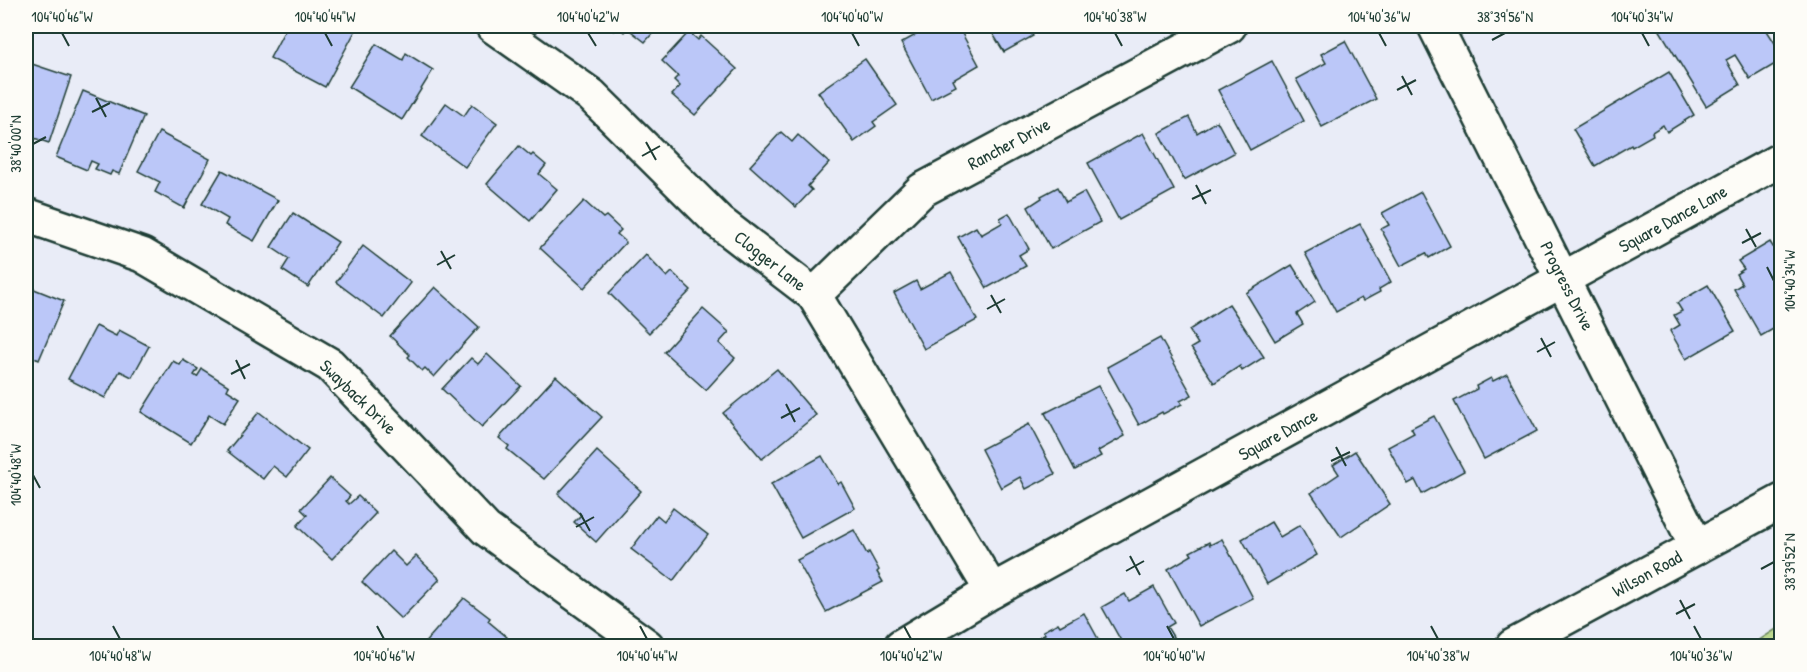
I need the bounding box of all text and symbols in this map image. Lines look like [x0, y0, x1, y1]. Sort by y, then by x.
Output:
text: 104°40'46"W [31, 6, 93, 27]
text: 104°40'44"W [294, 6, 356, 27]
text: 104°40'42"W [557, 6, 620, 27]
text: 104°40'40"W [821, 6, 884, 27]
text: 104°40'38"W [1083, 6, 1147, 27]
text: 104°40'36"W [1348, 6, 1411, 27]
text: 38°39'56"N [1477, 6, 1533, 27]
text: 104°40'34"W [1611, 6, 1674, 27]
street label: Rancher Drive [963, 111, 1054, 176]
text: 38°40'00"N [5, 115, 26, 173]
street label: Square Dance Lane [1614, 178, 1731, 259]
street label: Clogger Lane [729, 225, 812, 297]
street label: Progress Drive [1534, 237, 1601, 335]
text: 104°40'34"W [1779, 249, 1800, 312]
street label: Swayback Drive [314, 354, 402, 440]
street label: Square Dance [1234, 403, 1322, 467]
text: 104°40'48"W [5, 443, 26, 506]
text: 38°39'52"N [1779, 533, 1800, 591]
street label: Wilson Road [1608, 544, 1686, 603]
text: 104°40'48"W [89, 645, 152, 666]
text: 104°40'46"W [353, 645, 415, 666]
text: 104°40'44"W [616, 645, 678, 666]
text: 104°40'42"W [880, 645, 943, 666]
text: 104°40'40"W [1143, 645, 1206, 666]
text: 104°40'38"W [1406, 645, 1470, 666]
text: 104°40'36"W [1670, 645, 1733, 666]

